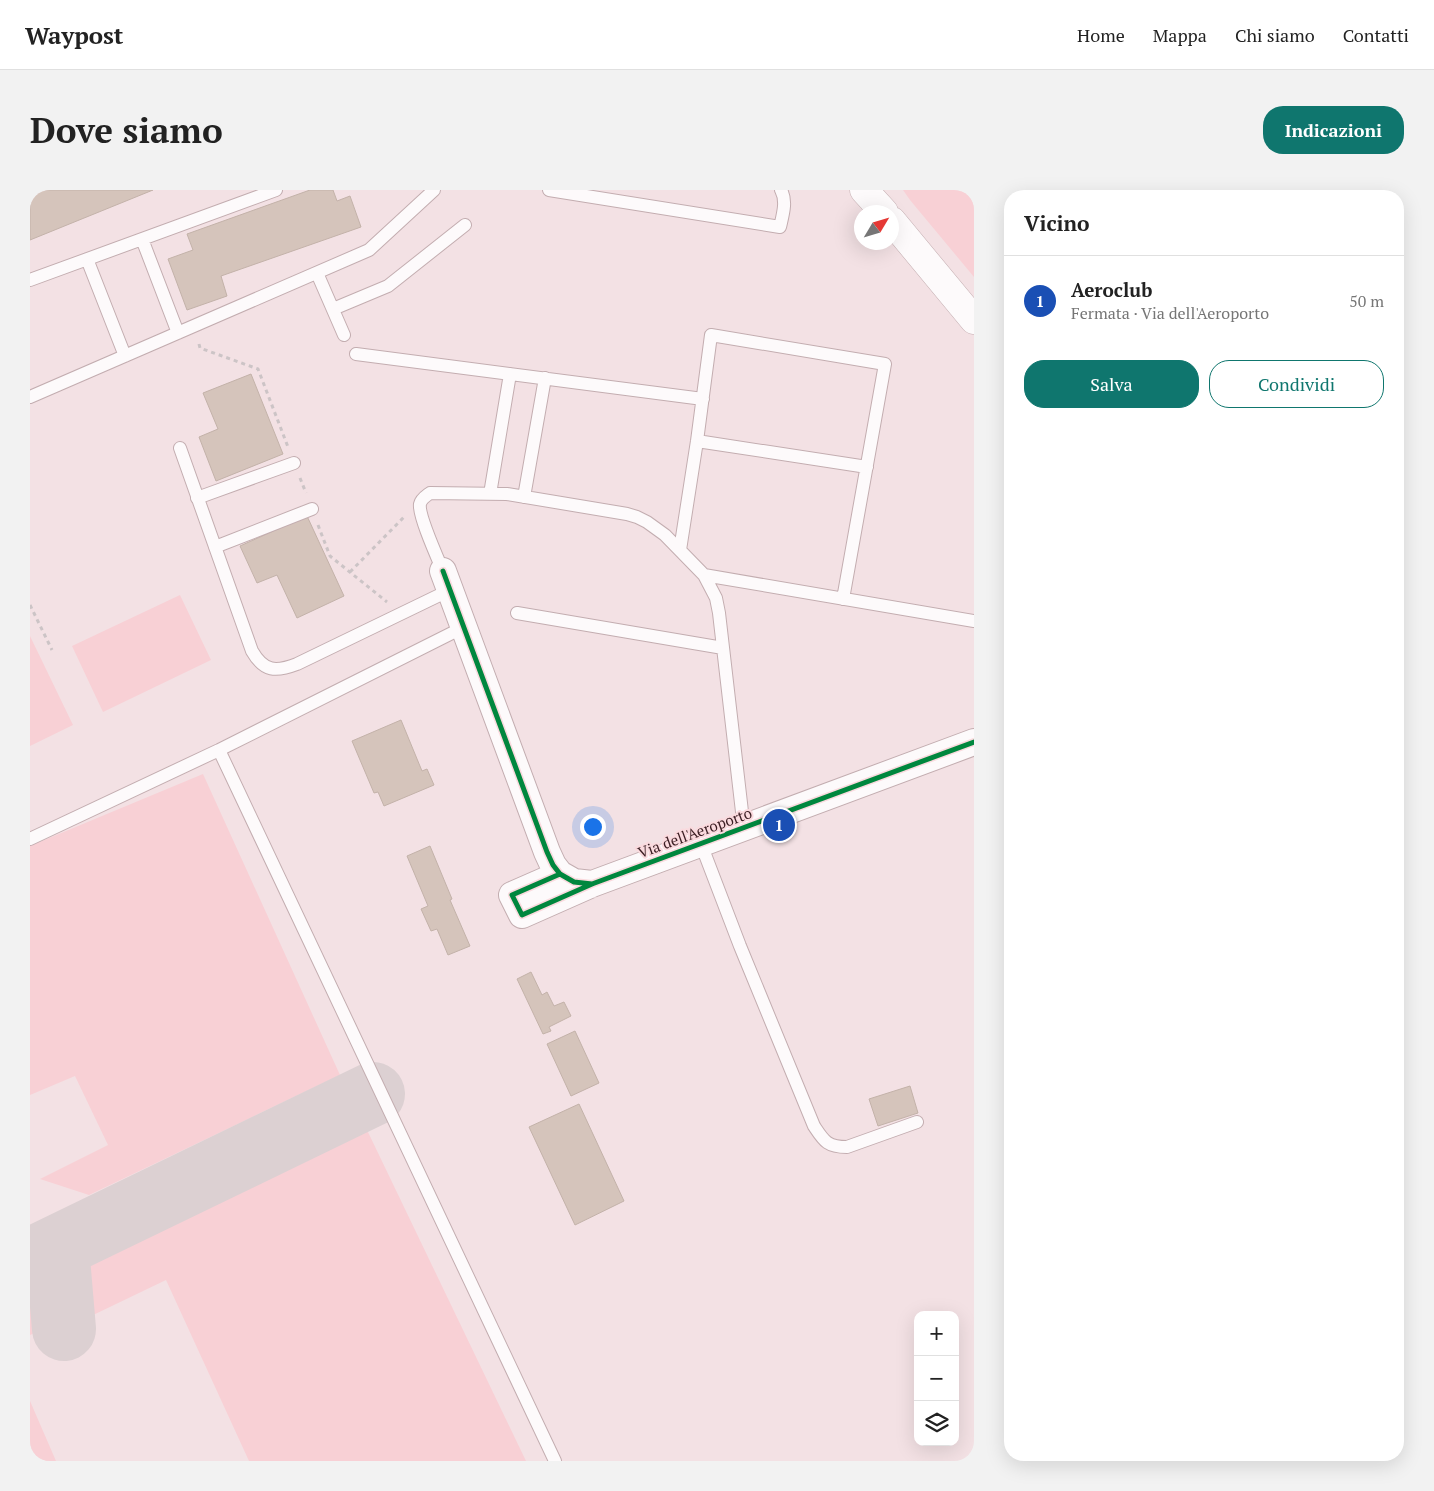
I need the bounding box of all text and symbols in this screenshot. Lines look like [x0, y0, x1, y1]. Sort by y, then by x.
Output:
text: Waypost [25, 19, 123, 51]
text: Home [1077, 23, 1125, 47]
text: Mappa [1153, 23, 1207, 47]
text: Chi siamo [1235, 23, 1315, 47]
text: Contatti [1343, 23, 1409, 47]
button: Indicazioni [1263, 106, 1404, 154]
text: Dove siamo [30, 107, 223, 153]
north arrow [854, 205, 899, 250]
text: Vicino [1024, 209, 1090, 237]
text: Aeroclub [1071, 277, 1152, 302]
text: 1 [1035, 290, 1045, 312]
text: 50 m [1349, 290, 1384, 312]
text: Fermata · Via dell'Aeroporto [1071, 302, 1269, 324]
button: Salva [1024, 360, 1199, 408]
button: Condividi [1209, 360, 1384, 408]
street label: Via dell'Aeroporto [635, 802, 754, 862]
pin: 1 [763, 806, 795, 844]
your location [580, 814, 606, 840]
map controls [914, 1311, 959, 1446]
button: + [914, 1311, 959, 1356]
button: − [914, 1356, 959, 1401]
button: layers [914, 1401, 959, 1446]

